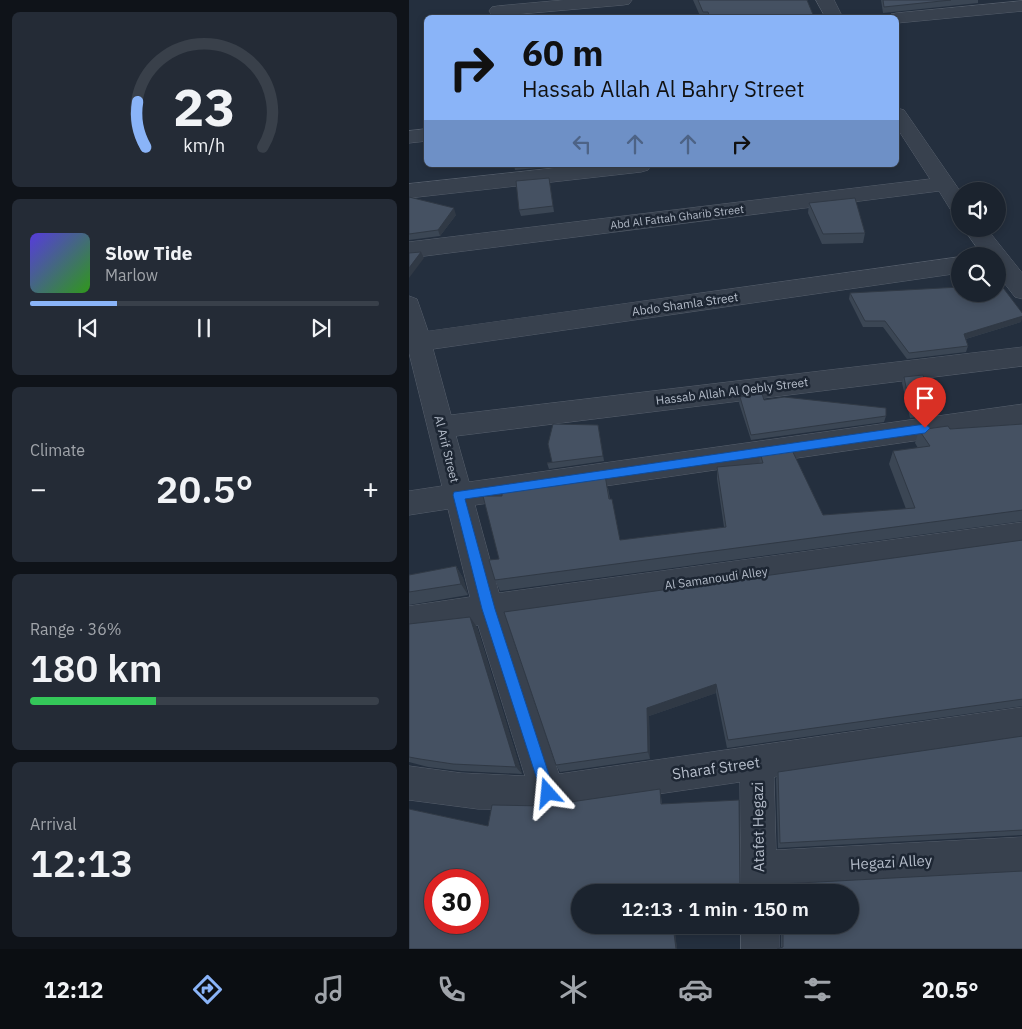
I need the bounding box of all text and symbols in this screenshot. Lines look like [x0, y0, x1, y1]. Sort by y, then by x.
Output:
text: 60 m [522, 30, 604, 76]
icon: right [439, 35, 504, 100]
text: 23 [173, 73, 236, 140]
text: Hassab Allah Al Bahry Street [522, 74, 804, 103]
icon: left [568, 130, 596, 158]
icon: ahead [621, 130, 649, 158]
icon: ahead [674, 130, 702, 158]
icon: right [727, 130, 755, 158]
text: km/h [184, 134, 226, 157]
map controls [951, 182, 1006, 302]
button: sound [951, 182, 1006, 237]
street label: Abd Al Fattah Gharib Street [609, 202, 745, 232]
text: Slow Tide [105, 241, 192, 265]
button: search [951, 247, 1006, 302]
text: Marlow [105, 265, 158, 285]
street label: Abdo Shamla Street [631, 289, 739, 319]
icon: previous [74, 314, 102, 342]
icon: pause [190, 314, 218, 342]
icon: next [307, 314, 335, 342]
street label: Hassab Allah Al Qebly Street [655, 374, 809, 408]
pin [904, 377, 946, 428]
icon: arrive [911, 384, 939, 412]
street label: Al Arif Street [431, 414, 463, 484]
text: Climate [30, 440, 85, 460]
text: 20.5° [156, 464, 253, 513]
text: − [30, 470, 47, 507]
text: + [362, 470, 379, 507]
street label: Al Samanoudi Alley [664, 563, 768, 593]
text: Range · 36% [30, 619, 122, 639]
text: 180 km [30, 643, 162, 692]
street label: Sharaf Street [671, 752, 761, 784]
position arrow [521, 766, 573, 818]
street label: Atafet Hegazi [748, 782, 768, 872]
text: Arrival [30, 814, 77, 834]
text: 12:13 [30, 838, 133, 887]
street label: Hegazi Alley [849, 850, 933, 874]
speed limit sign: 30 [424, 869, 489, 934]
text: 12:13 · 1 min · 150 m [621, 897, 809, 921]
icon: directions [190, 972, 225, 1007]
icon: music [312, 972, 347, 1007]
icon: phone [434, 972, 469, 1007]
icon: climate [556, 972, 591, 1007]
icon: car [678, 972, 713, 1007]
icon: filters [800, 972, 835, 1007]
text: 12:12 [43, 975, 104, 1004]
text: 20.5° [922, 975, 979, 1004]

